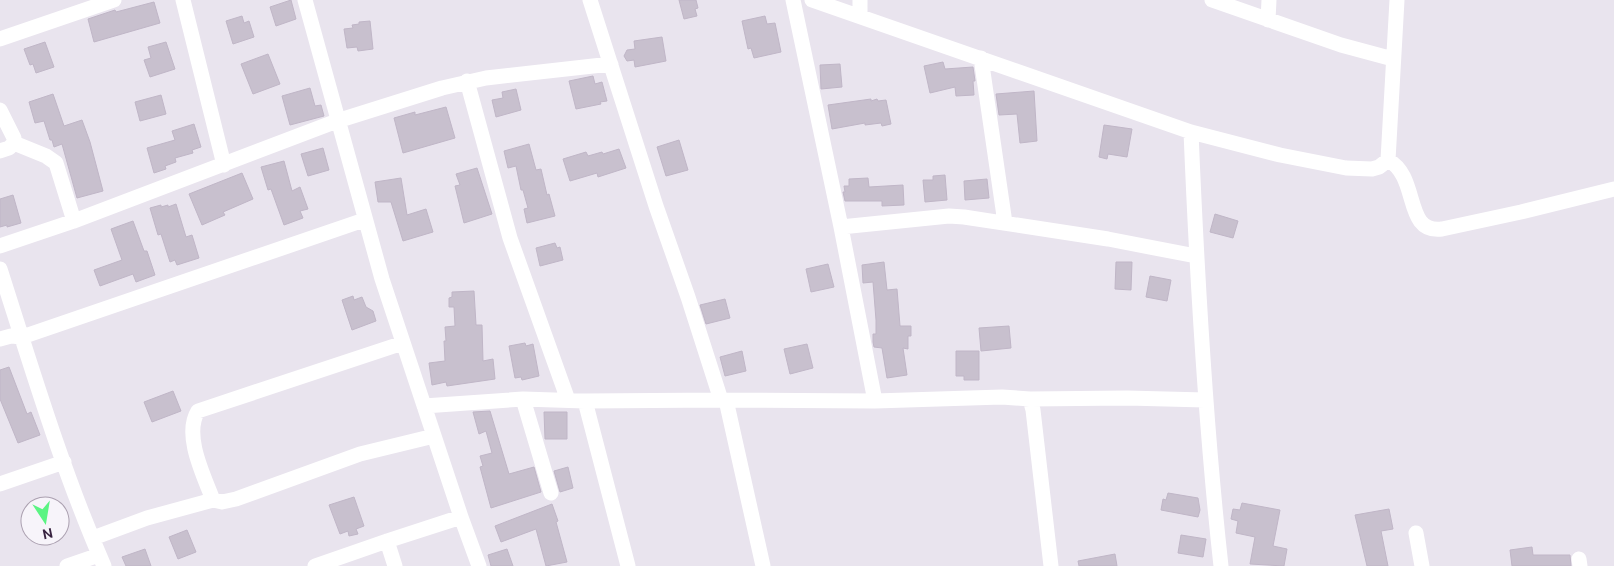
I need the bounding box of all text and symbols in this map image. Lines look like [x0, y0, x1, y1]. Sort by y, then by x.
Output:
north arrow [20, 496, 70, 546]
text: N [41, 525, 54, 543]

